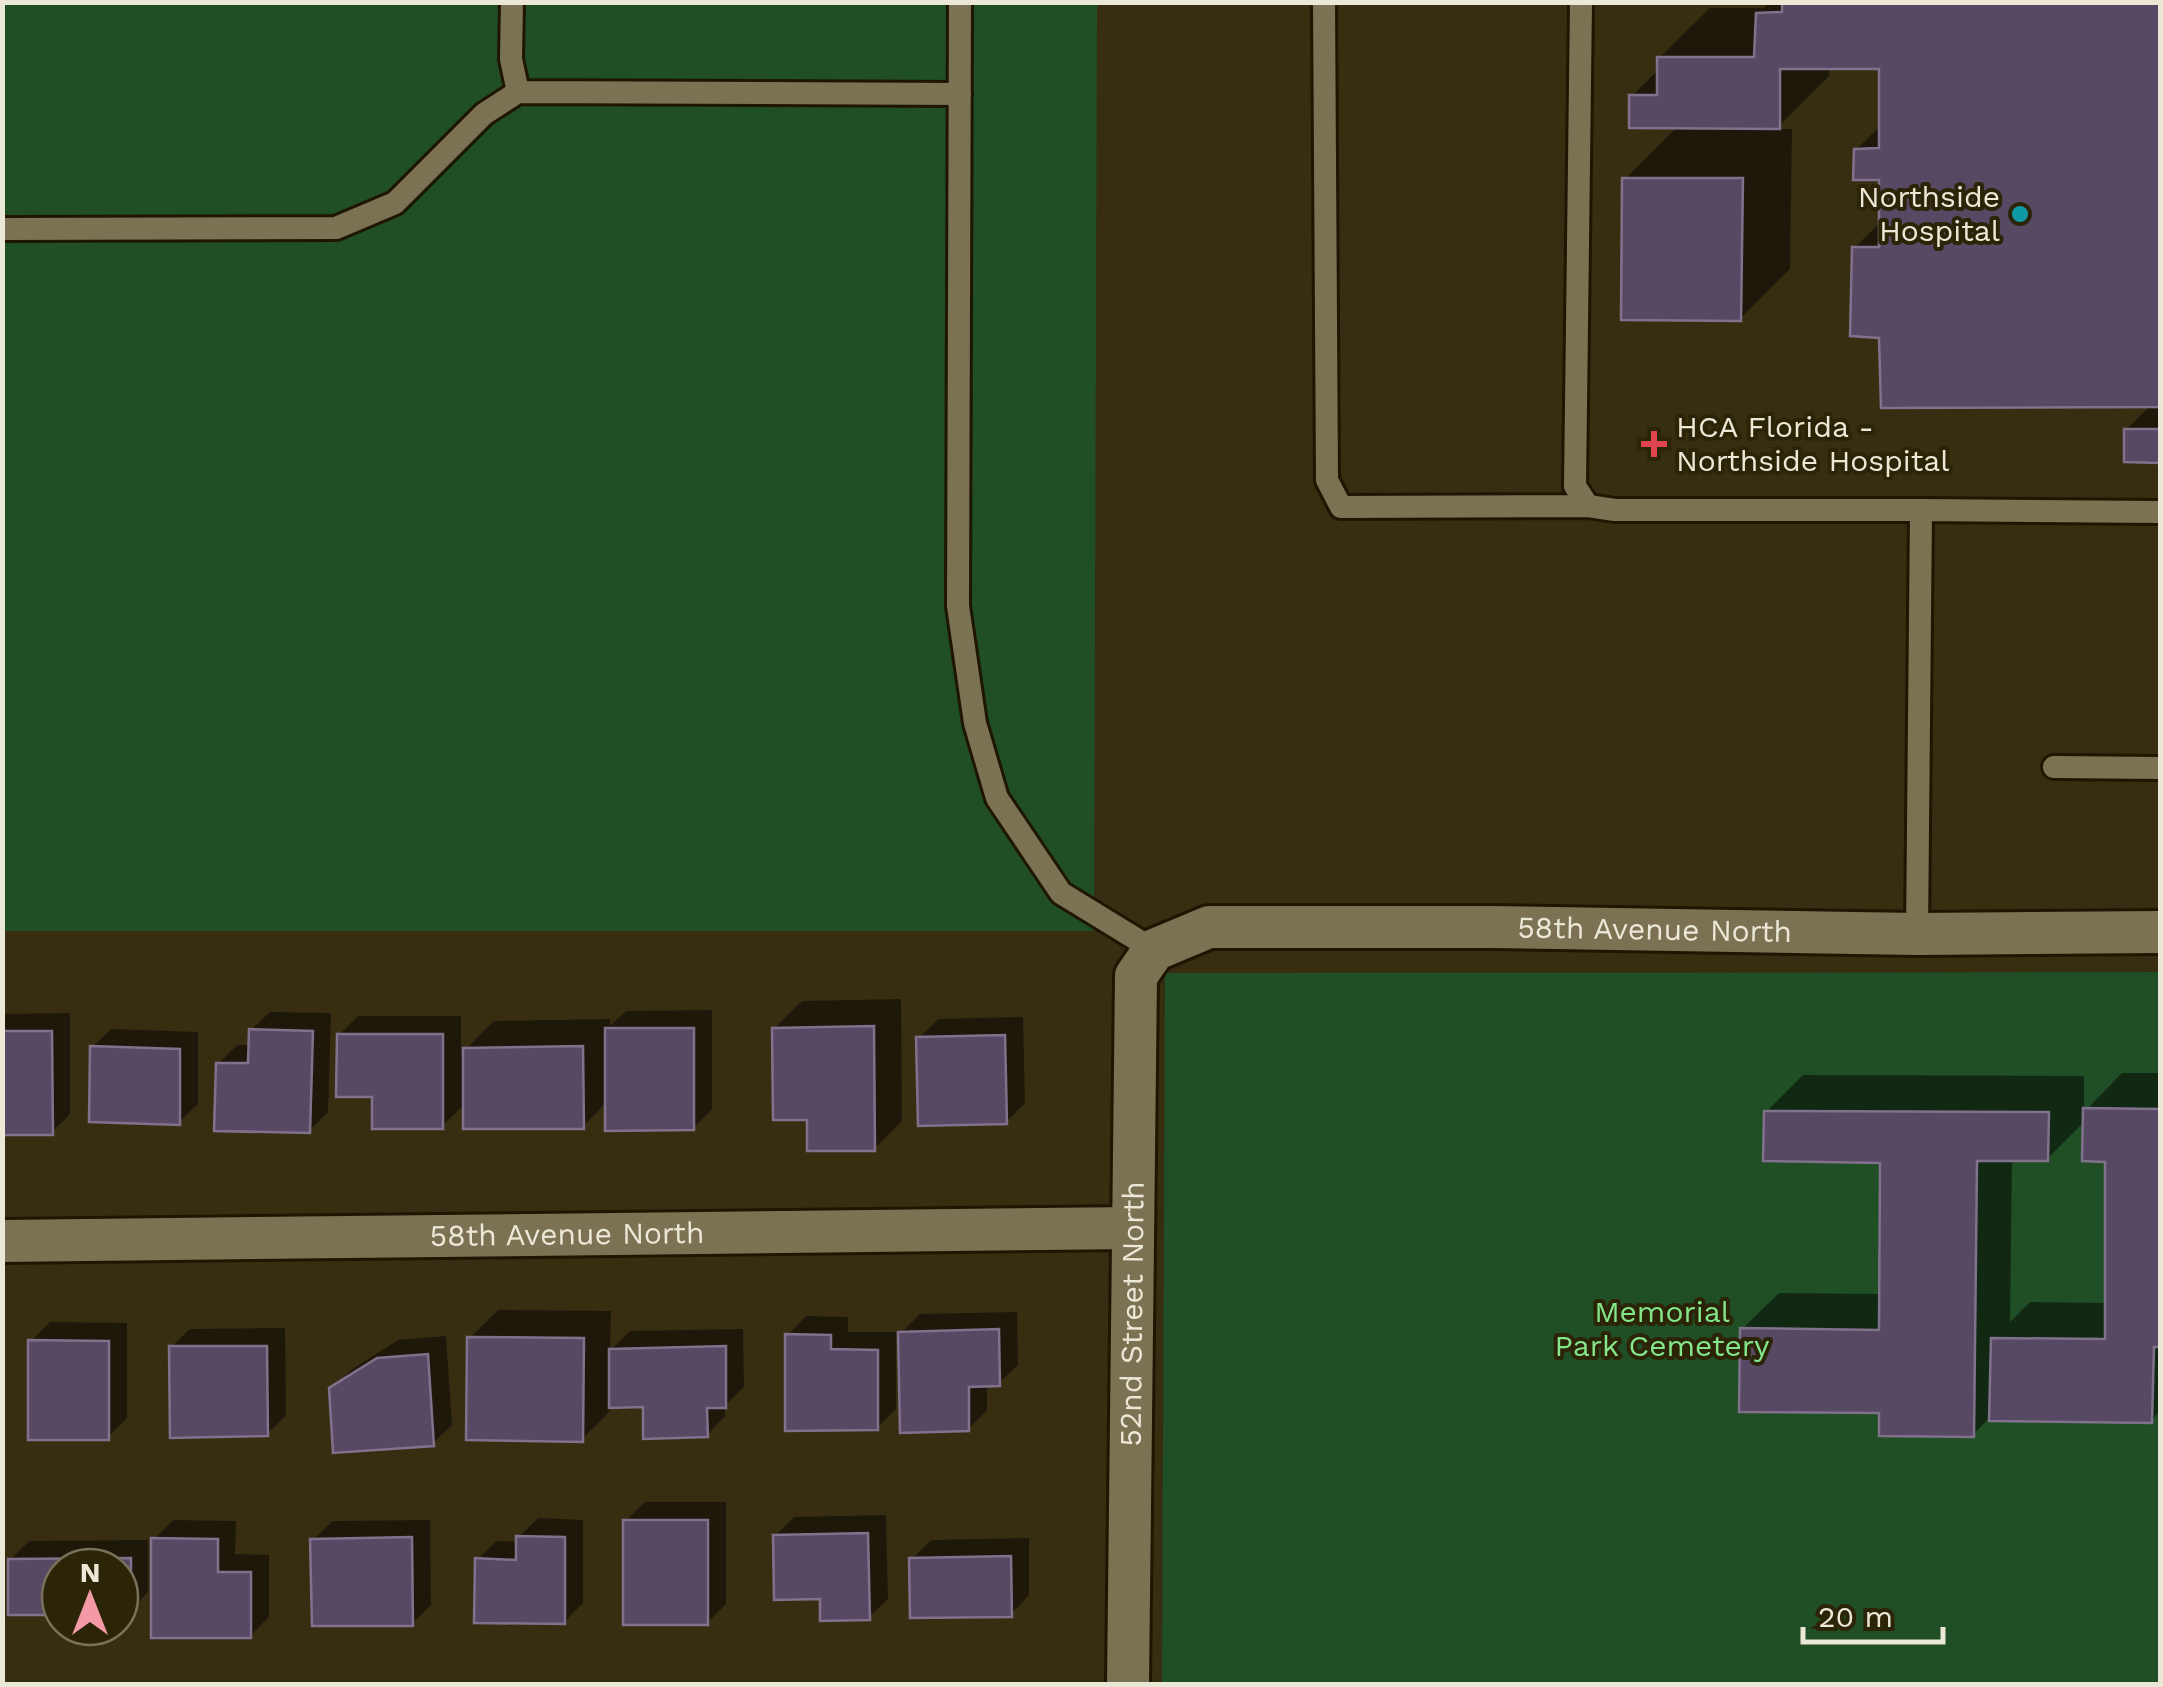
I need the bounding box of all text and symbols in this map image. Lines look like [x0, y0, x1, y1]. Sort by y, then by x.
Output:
place label: Northside Hospital [1858, 179, 2000, 248]
marker: Northside Hospital [2009, 203, 2031, 225]
place label: HCA Florida - Northside Hospital [1676, 409, 1950, 478]
marker: HCA Florida - Northside Hospital [1641, 431, 1667, 457]
street label: 58th Avenue North [1517, 909, 1792, 949]
street label: 52nd Street North [1113, 1181, 1151, 1447]
street label: 58th Avenue North [429, 1215, 705, 1253]
park label: Memorial Park Cemetery [1554, 1294, 1770, 1363]
north arrow [40, 1547, 140, 1647]
text: N [80, 1556, 100, 1589]
scale bar [1803, 1582, 1943, 1644]
text: 20 m [1818, 1599, 1893, 1634]

